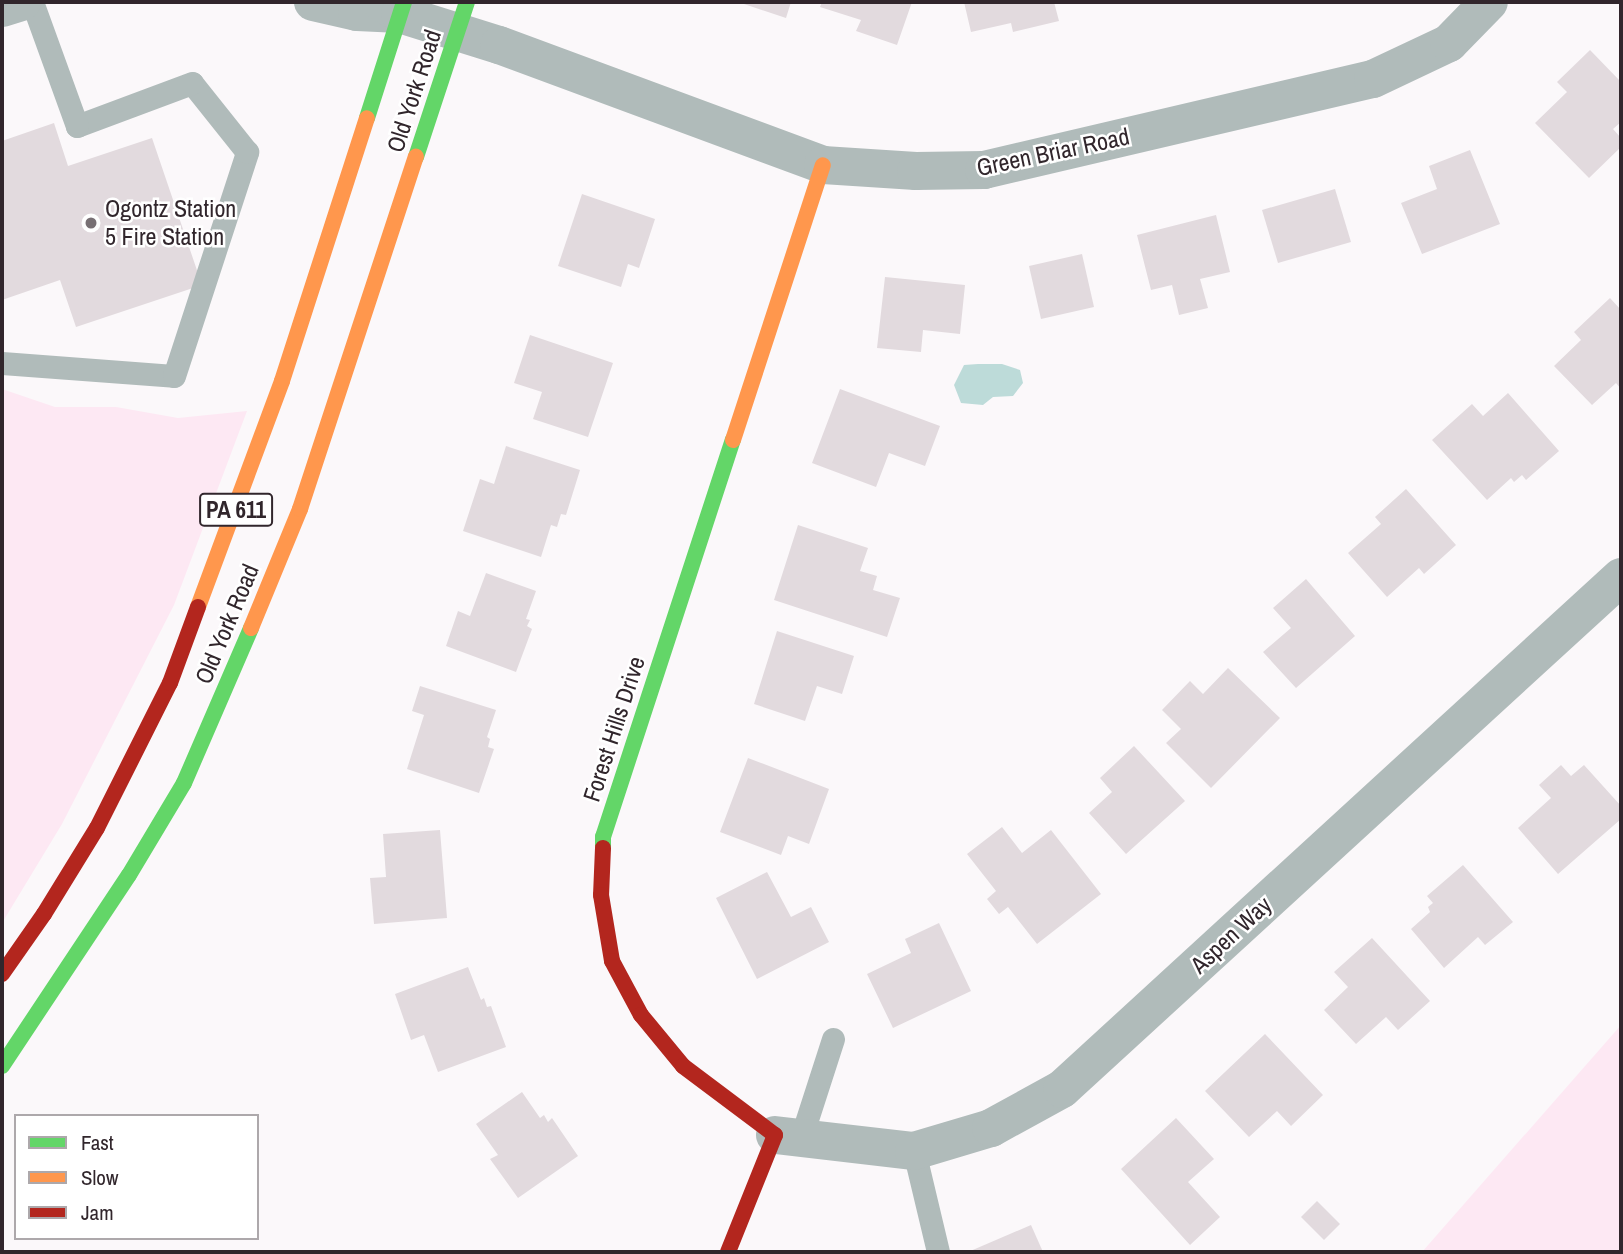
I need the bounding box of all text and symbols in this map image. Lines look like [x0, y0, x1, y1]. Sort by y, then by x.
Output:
street label: Old York Road [381, 26, 447, 156]
street label: Green Briar Road [974, 122, 1132, 182]
place label: Ogontz Station 5 Fire Station [105, 195, 236, 251]
marker: Ogontz Station 5 Fire Station [83, 215, 99, 231]
road number: PA 611 [198, 490, 274, 530]
street label: Old York Road [189, 560, 265, 688]
street label: Forest Hills Drive [577, 653, 651, 805]
street label: Aspen Way [1185, 890, 1277, 980]
legend [14, 1114, 259, 1240]
text: Fast [81, 1128, 114, 1157]
text: Slow [81, 1163, 118, 1192]
text: Jam [81, 1198, 114, 1227]

